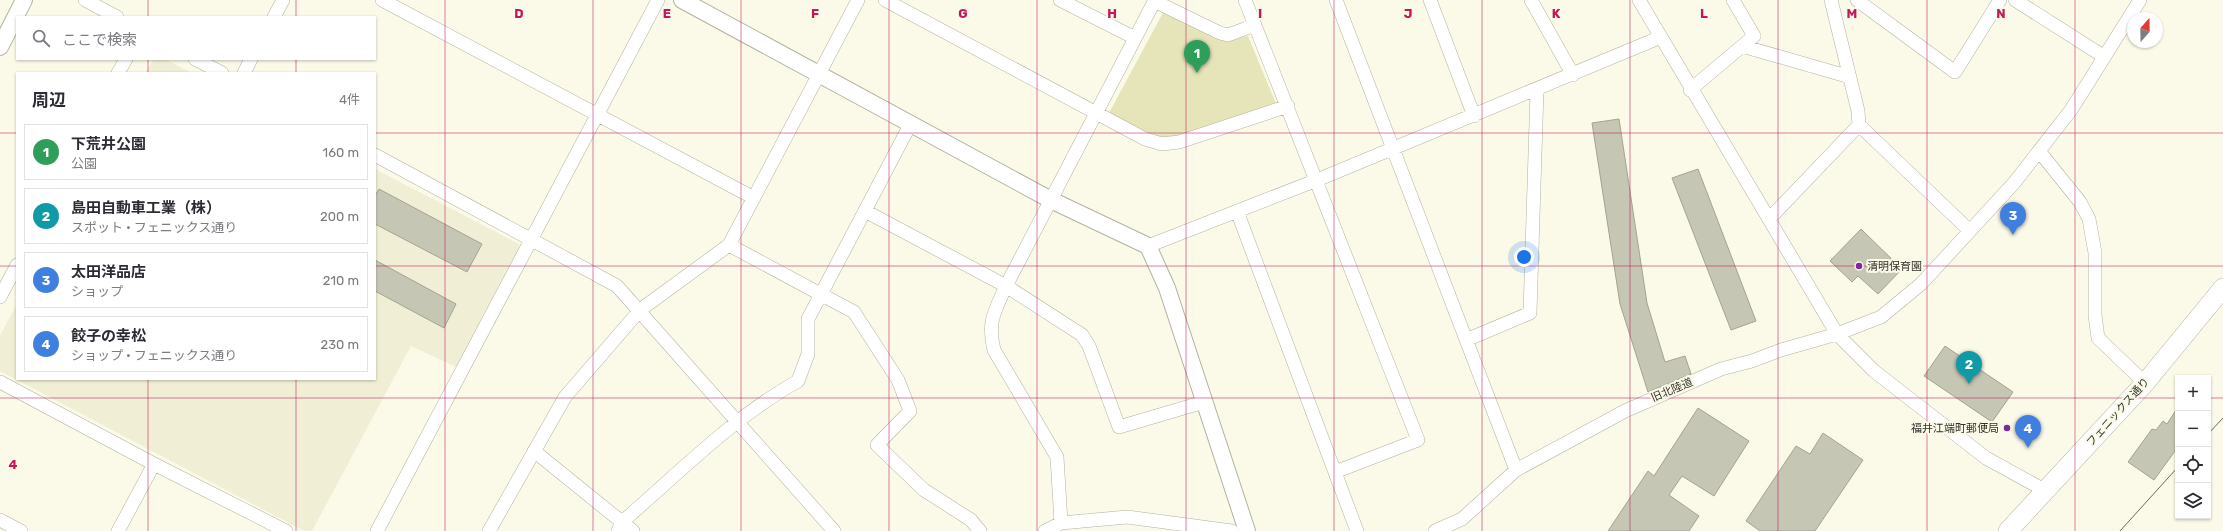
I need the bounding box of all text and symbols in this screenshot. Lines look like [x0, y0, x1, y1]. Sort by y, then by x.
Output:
text: D [514, 6, 524, 21]
text: E [663, 6, 671, 21]
text: F [811, 6, 819, 21]
text: G [958, 6, 968, 21]
text: H [1107, 6, 1117, 21]
text: I [1258, 6, 1262, 21]
text: J [1404, 6, 1412, 21]
text: K [1552, 6, 1561, 21]
text: L [1700, 6, 1708, 21]
text: M [1847, 6, 1857, 21]
text: N [1996, 6, 2006, 21]
north arrow [2127, 12, 2163, 48]
search box [16, 16, 376, 60]
icon: search [30, 27, 52, 49]
text: ここで検索 [62, 31, 137, 49]
pin: 1 [1184, 40, 1210, 73]
text: 周辺 [32, 90, 66, 110]
text: 4件 [339, 92, 360, 107]
text: 下荒井公園 [71, 135, 146, 153]
text: 1 [43, 145, 49, 160]
text: 160 m [323, 145, 359, 160]
text: 公園 [71, 156, 97, 171]
text: 島田自動車工業（株） [71, 199, 221, 217]
pin: 3 [2000, 202, 2026, 235]
text: 2 [42, 209, 50, 224]
text: 200 m [320, 209, 359, 224]
text: スポット · フェニックス通り [71, 220, 237, 235]
your location [1514, 247, 1534, 267]
place label: 清明保育園 [1867, 260, 1922, 273]
marker: 清明保育園 [1854, 261, 1864, 271]
text: 太田洋品店 [71, 263, 146, 281]
text: 3 [42, 273, 50, 288]
text: 210 m [323, 273, 359, 288]
text: ショップ [71, 284, 123, 299]
text: 餃子の幸松 [71, 327, 146, 345]
text: 4 [42, 337, 50, 352]
text: 230 m [321, 337, 359, 352]
text: ショップ · フェニックス通り [71, 348, 237, 363]
pin: 2 [1956, 351, 1982, 384]
street label: 旧北陸道 [1649, 375, 1695, 405]
street label: フェニックス通り [2084, 375, 2152, 449]
map controls [2175, 375, 2211, 519]
button: + [2175, 375, 2211, 411]
button: − [2175, 411, 2211, 447]
pin: 4 [2015, 415, 2041, 448]
place label: 福井江端町郵便局 [1911, 422, 1999, 435]
marker: 福井江端町郵便局 [2002, 423, 2012, 433]
button: locate [2175, 447, 2211, 483]
text: 4 [9, 457, 18, 472]
button: layers [2175, 483, 2211, 519]

